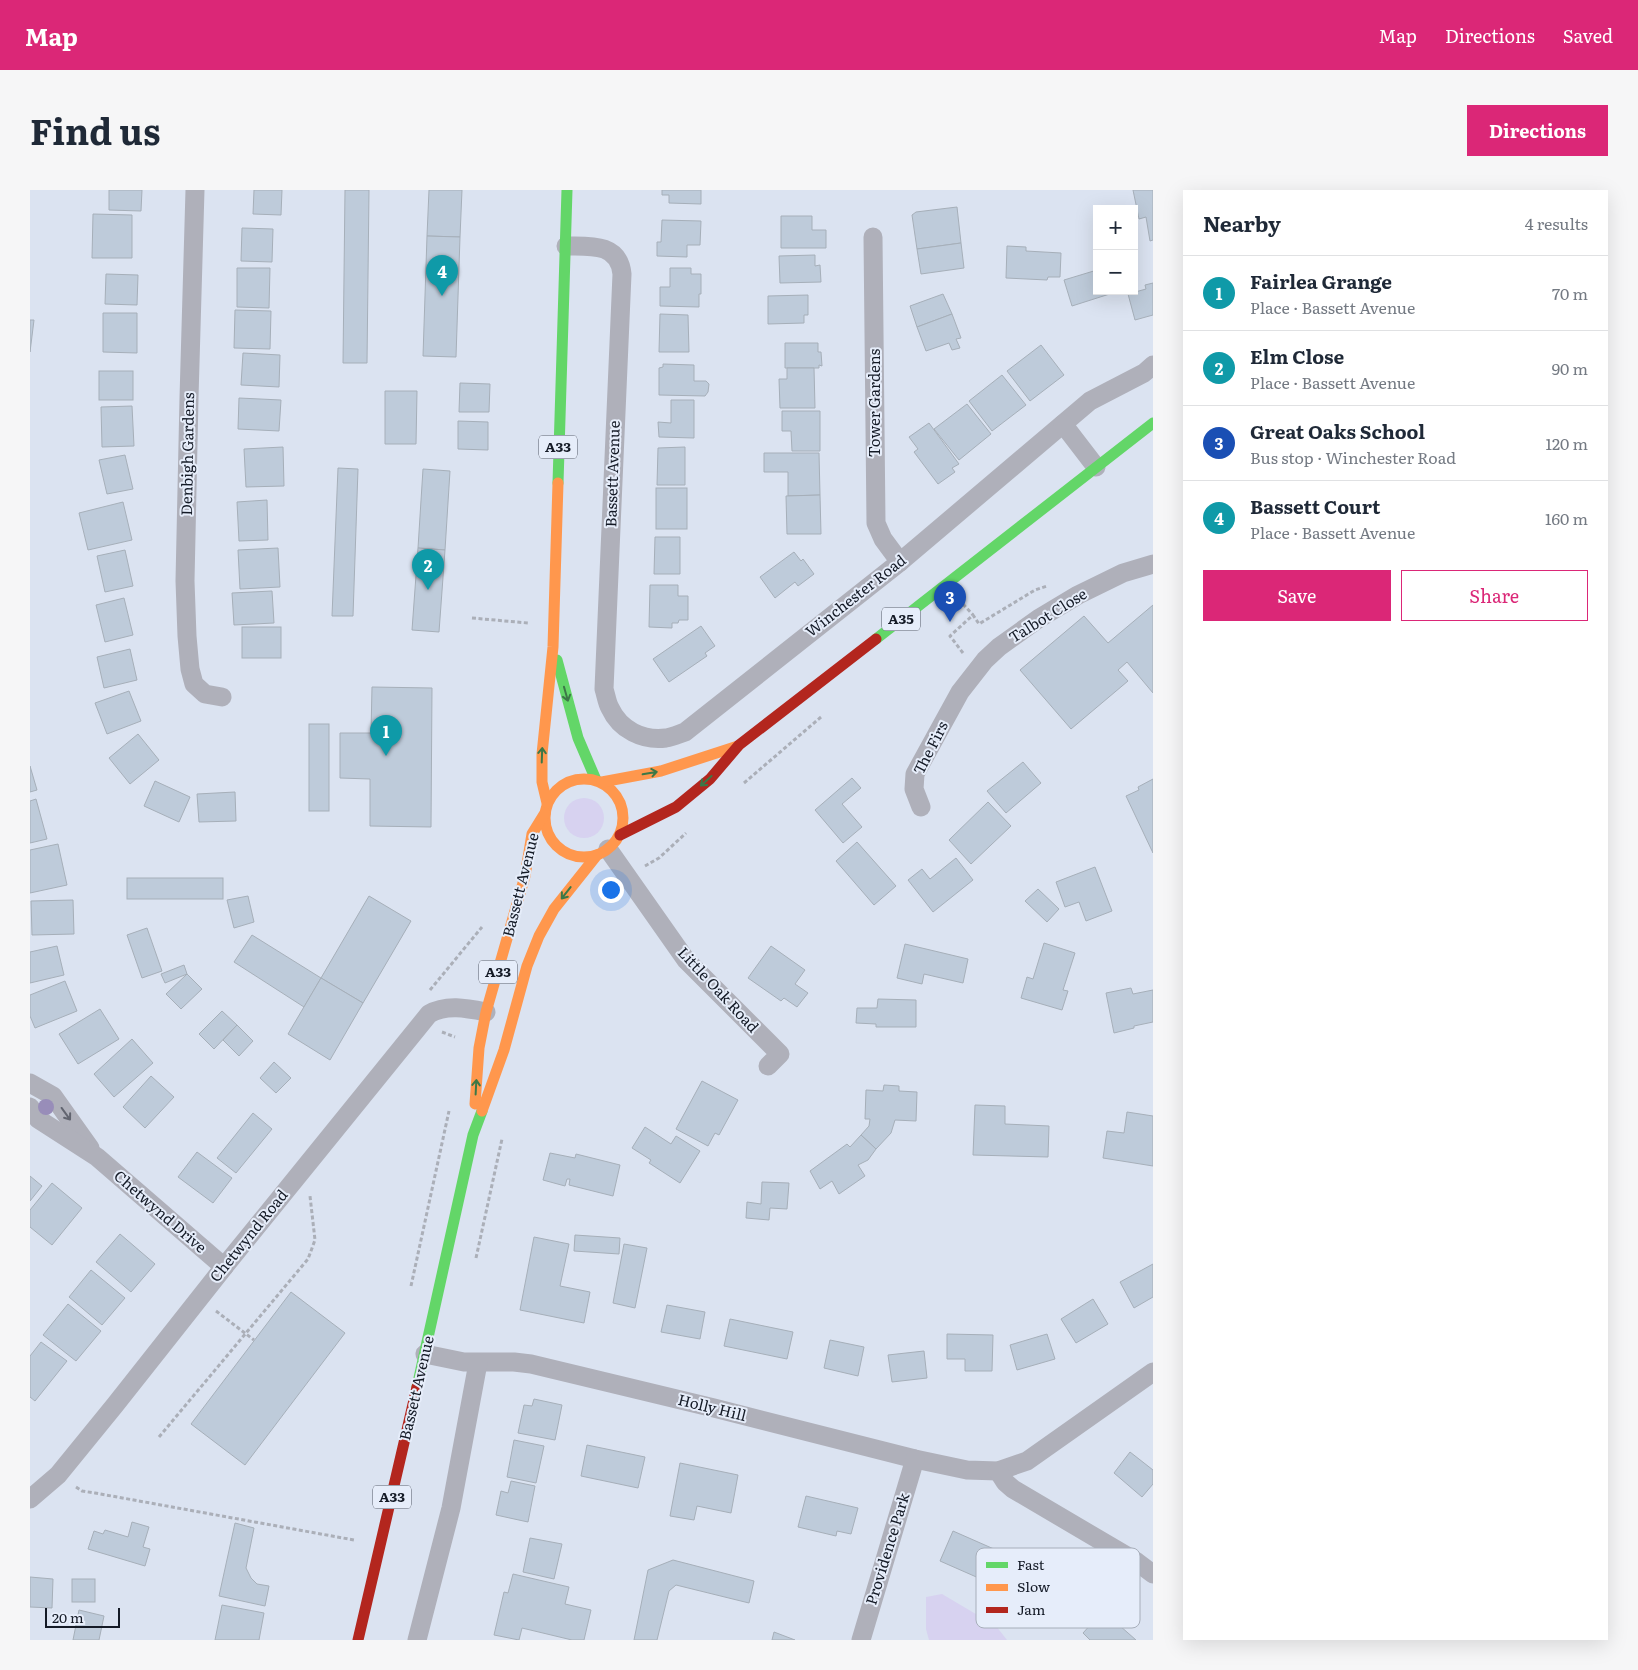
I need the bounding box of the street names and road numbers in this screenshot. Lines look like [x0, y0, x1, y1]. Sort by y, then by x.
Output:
street label: Tower Gardens [862, 349, 885, 457]
street label: Denbigh Gardens [174, 392, 199, 516]
street label: Bassett Avenue [598, 420, 625, 528]
road number: A33 [539, 436, 577, 458]
street label: Winchester Road [800, 548, 910, 642]
street label: Talbot Close [1004, 581, 1091, 648]
road number: A35 [882, 608, 920, 630]
street label: The Firs [906, 716, 953, 778]
street label: Bassett Avenue [495, 830, 544, 939]
street label: Little Oak Road [673, 941, 765, 1037]
road number: A33 [479, 960, 517, 984]
street label: Chetwynd Drive [109, 1164, 213, 1258]
street label: Chetwynd Road [203, 1184, 292, 1286]
street label: Bassett Avenue [392, 1333, 439, 1442]
street label: Holly Hill [676, 1387, 749, 1426]
road number: A33 [373, 1485, 411, 1508]
street label: Providence Park [859, 1489, 915, 1607]

